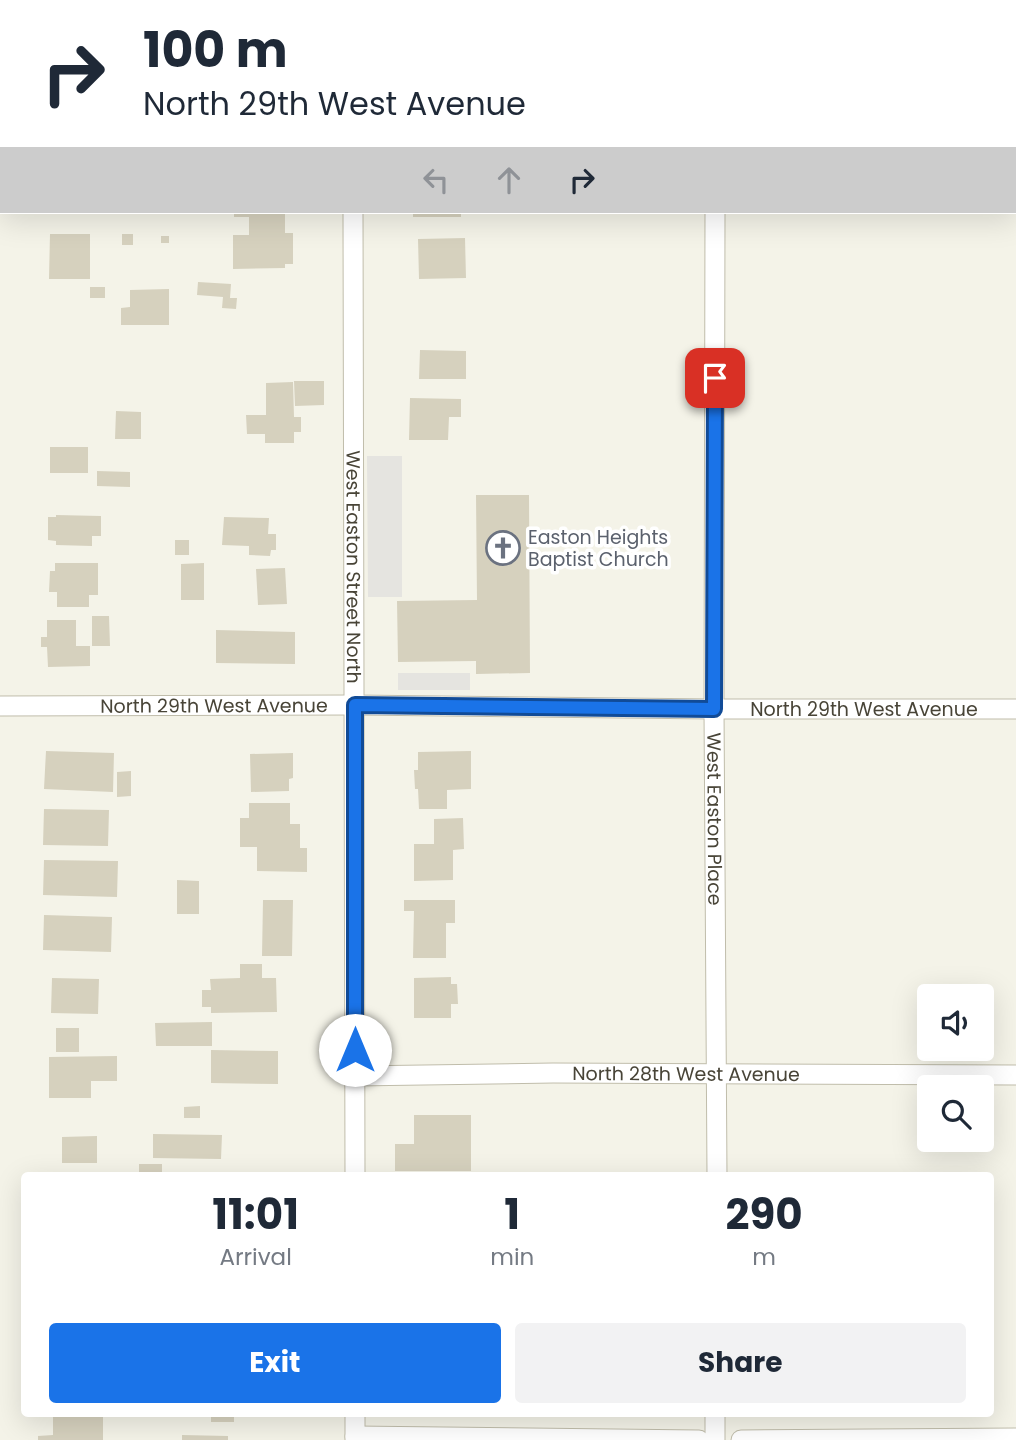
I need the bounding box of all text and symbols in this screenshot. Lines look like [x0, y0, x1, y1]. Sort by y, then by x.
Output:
text: 100 m [143, 16, 288, 84]
icon: right [28, 28, 119, 119]
text: North 29th West Avenue [143, 81, 526, 126]
icon: left [417, 161, 455, 199]
icon: ahead [490, 161, 528, 199]
icon: right [563, 161, 601, 199]
pin [685, 348, 745, 408]
icon: arrive [696, 359, 734, 397]
street label: West Easton Street North [340, 450, 367, 684]
place label: Easton Heights Baptist Church [528, 524, 669, 573]
church icon: Easton Heights Baptist Church [484, 529, 522, 567]
street label: North 29th West Avenue [100, 692, 328, 719]
street label: North 29th West Avenue [750, 696, 978, 723]
street label: West Easton Place [701, 732, 729, 906]
map controls [917, 984, 994, 1152]
button: sound [917, 984, 994, 1061]
position arrow [318, 1013, 392, 1087]
street label: North 28th West Avenue [572, 1060, 800, 1088]
button: search [917, 1075, 994, 1152]
text: 11:01 [212, 1185, 299, 1244]
text: 1 [504, 1185, 520, 1244]
text: 290 [726, 1185, 803, 1244]
text: Arrival [219, 1241, 292, 1273]
text: min [490, 1241, 534, 1273]
text: m [752, 1241, 776, 1273]
button: Exit [49, 1323, 501, 1403]
button: Share [515, 1323, 966, 1403]

